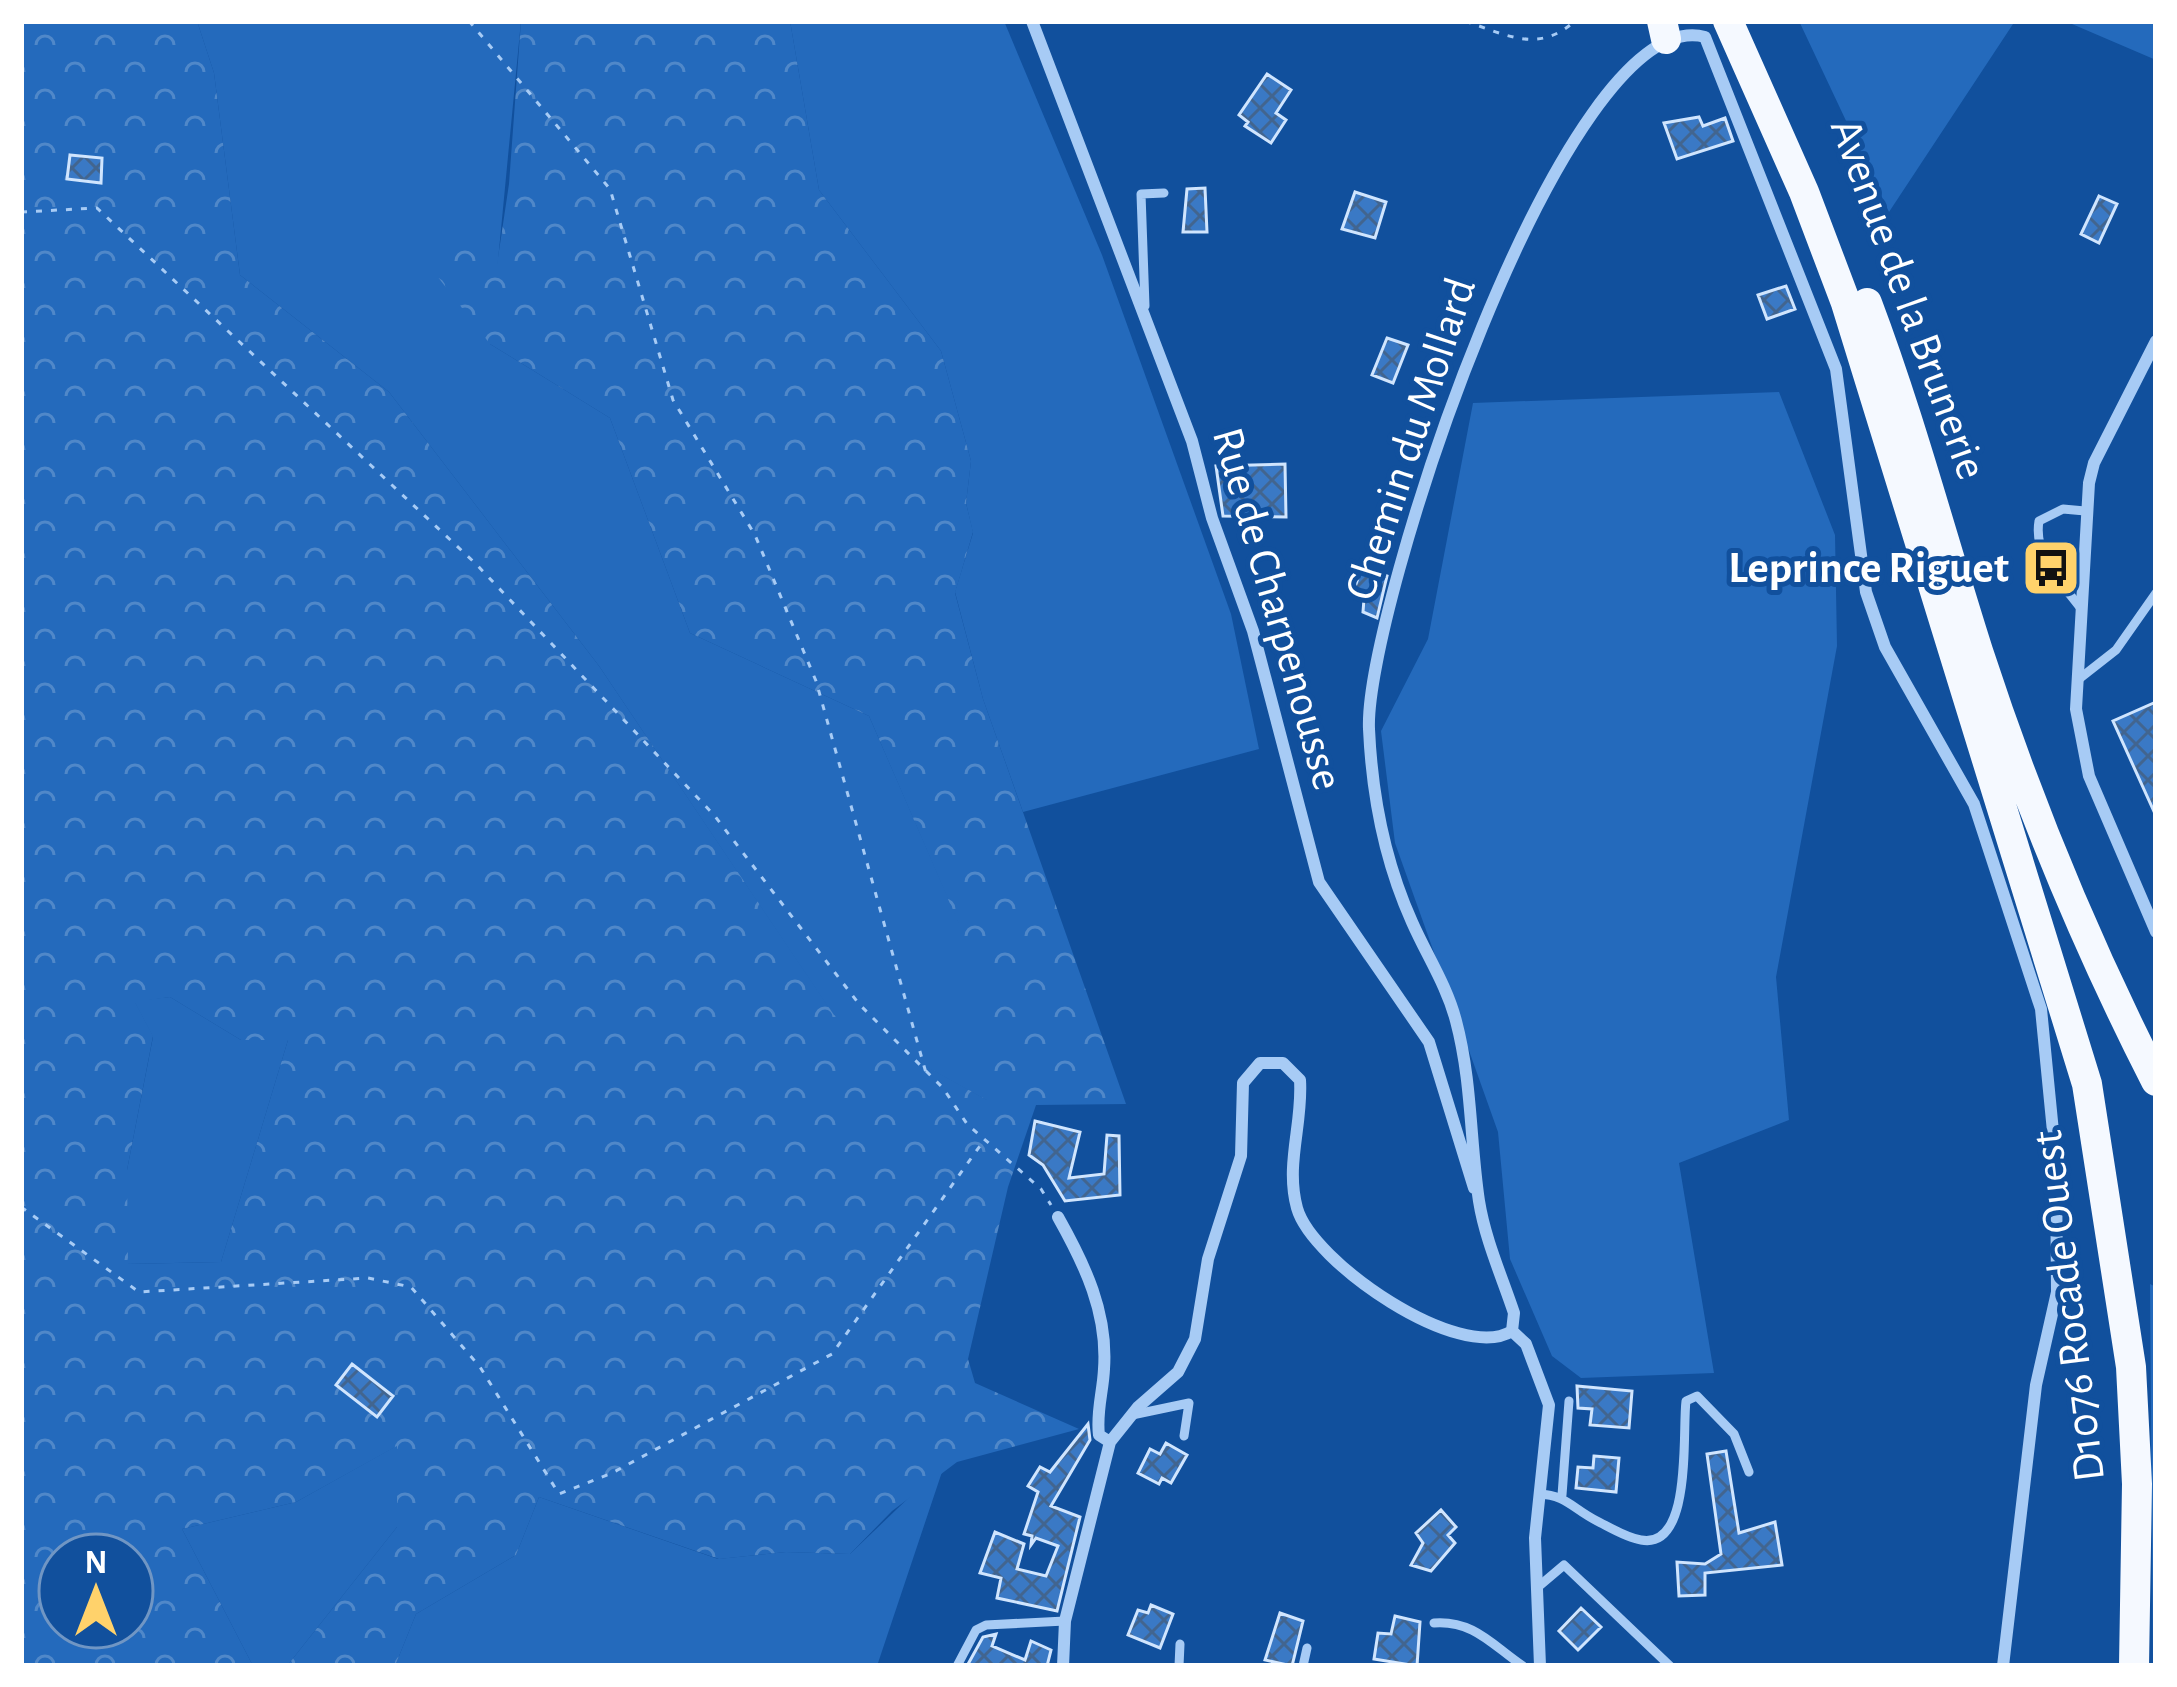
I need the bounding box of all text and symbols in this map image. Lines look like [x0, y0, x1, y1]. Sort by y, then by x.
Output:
street label: Avenue de la Brunerie [1822, 113, 1994, 485]
street label: Chemin du Mollard [1338, 272, 1484, 606]
street label: Rue de Charpenousse [1204, 423, 1350, 795]
bus stop icon: Leprince Riguet [2020, 537, 2082, 599]
place label: Leprince Riguet [1728, 546, 2009, 591]
street label: D1076 Rocade Ouest [2025, 1128, 2113, 1484]
north arrow [36, 1531, 156, 1651]
text: N [85, 1547, 107, 1580]

